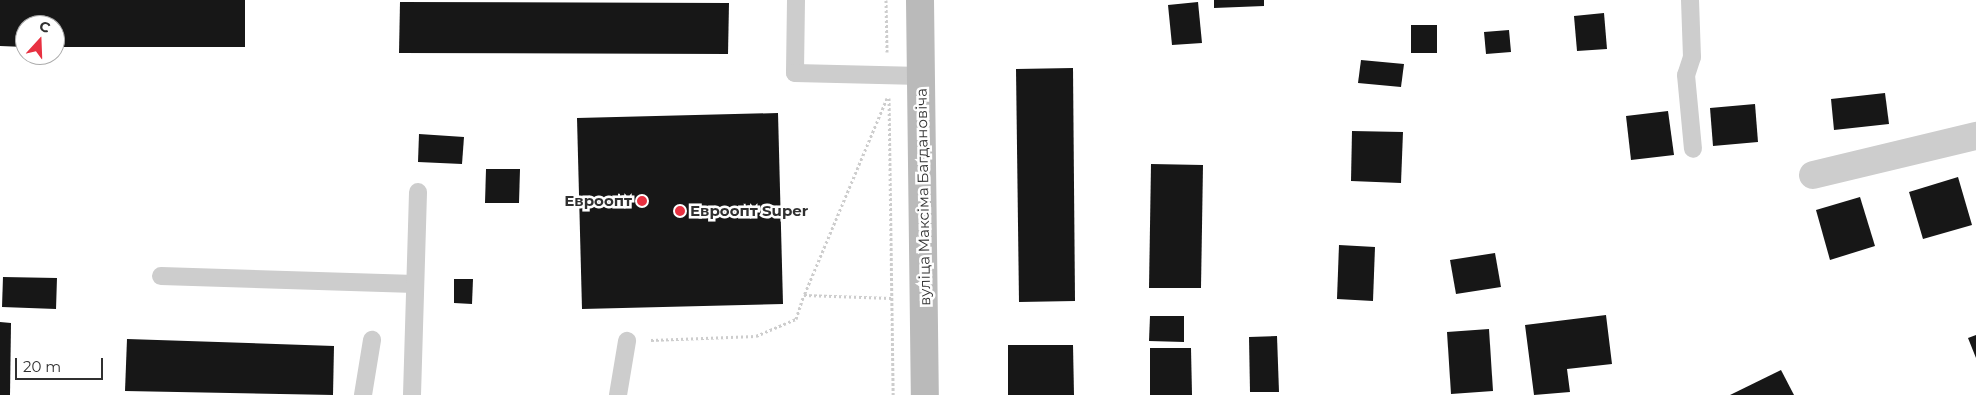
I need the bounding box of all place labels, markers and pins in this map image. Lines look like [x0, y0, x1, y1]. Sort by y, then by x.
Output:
place label: Евроопт [564, 192, 632, 210]
marker: Евроопт [636, 195, 648, 207]
place label: Евроопт Super [690, 202, 808, 220]
marker: Евроопт Super [674, 205, 686, 217]

